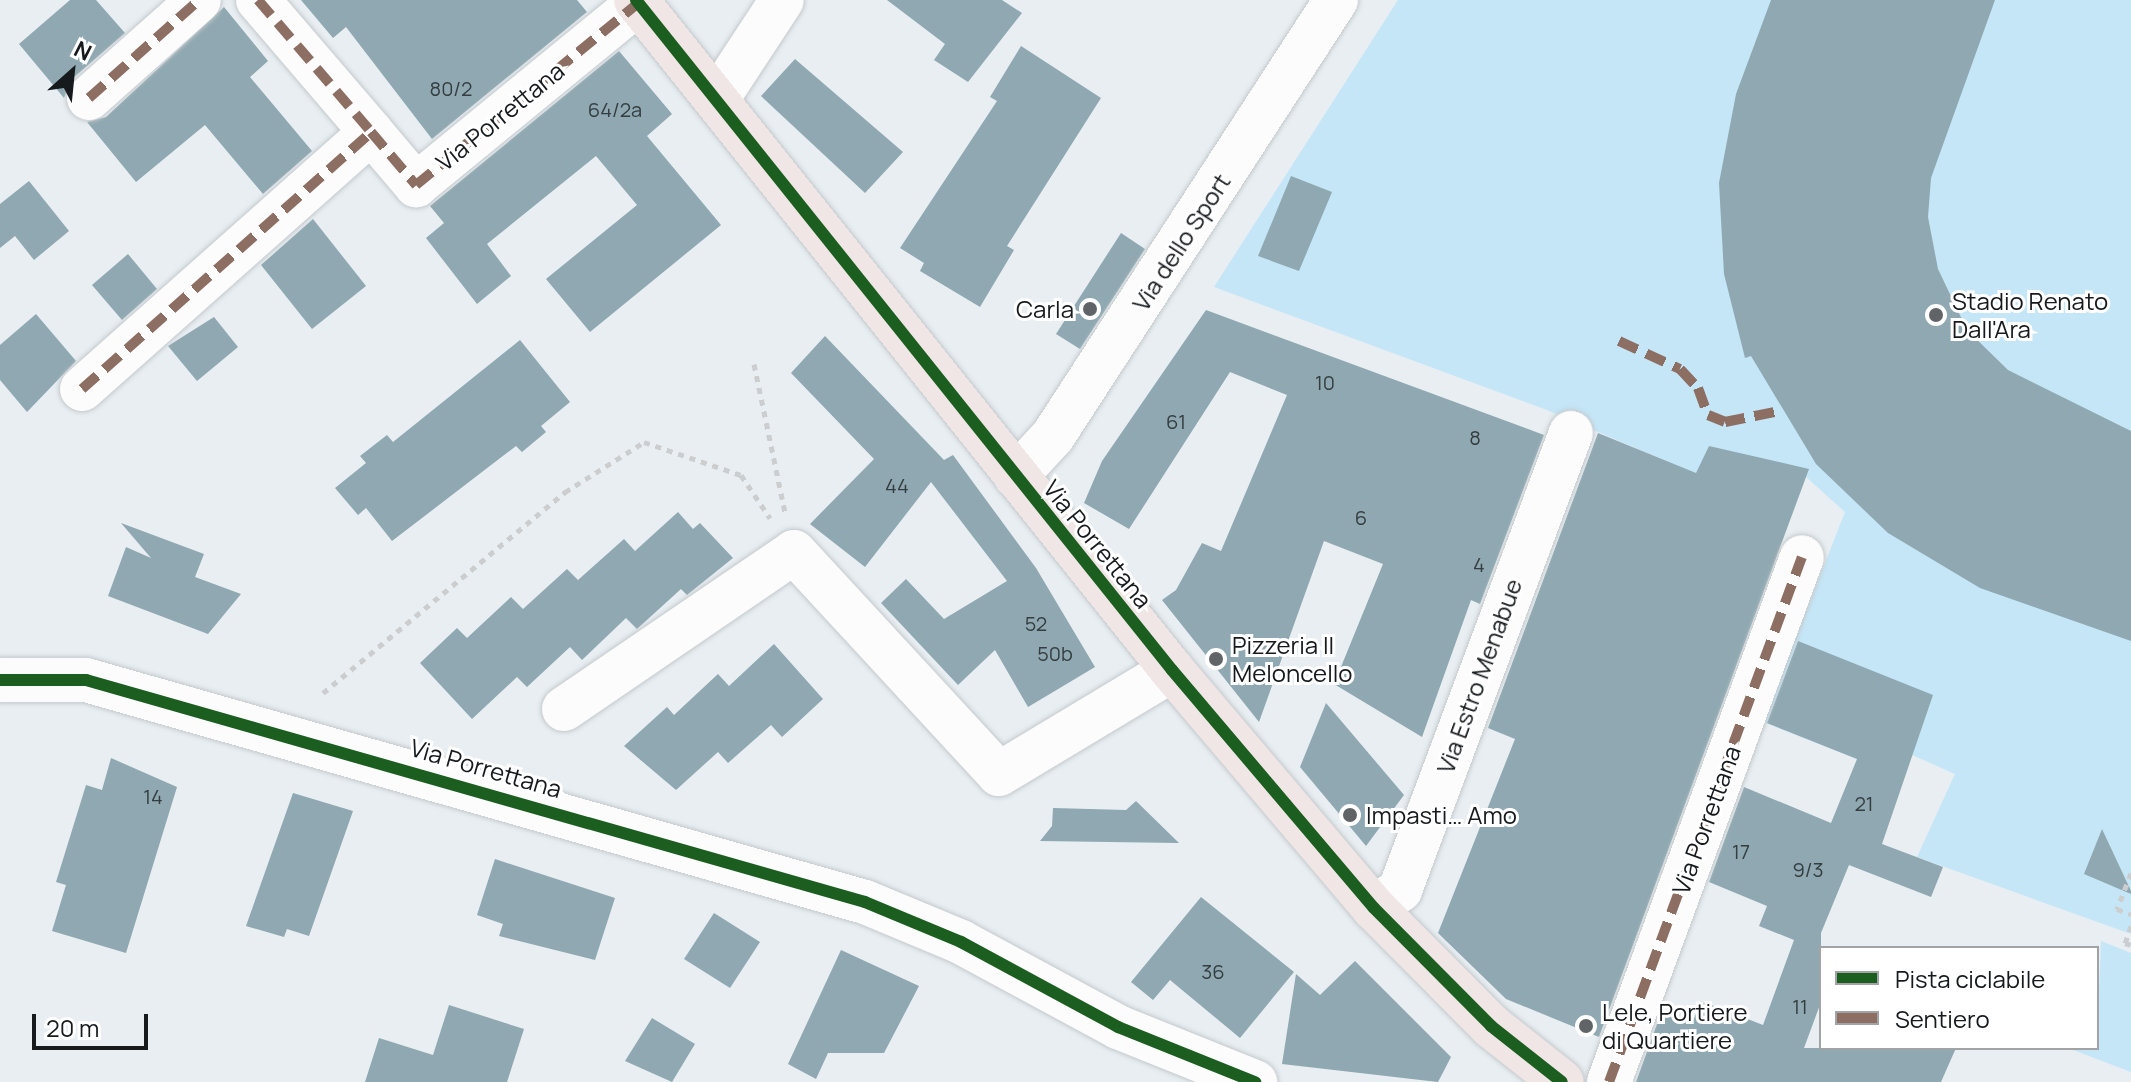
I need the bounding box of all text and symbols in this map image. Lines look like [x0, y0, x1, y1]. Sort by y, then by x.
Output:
north arrow [32, 32, 112, 112]
text: N [69, 34, 97, 68]
street label: Via Porrettana [430, 56, 570, 176]
house number: 80/2 [430, 76, 472, 100]
house number: 64/2a [588, 97, 642, 121]
street label: Via dello Sport [1126, 168, 1236, 316]
place label: Stadio Renato Dall'Ara [1952, 287, 2108, 343]
place label: Carla [1016, 295, 1074, 323]
marker: Carla [1081, 300, 1099, 318]
marker: Stadio Renato Dall'Ara [1927, 306, 1945, 324]
house number: 10 [1315, 370, 1335, 394]
house number: 61 [1166, 409, 1186, 433]
house number: 8 [1469, 425, 1481, 449]
house number: 44 [885, 473, 909, 497]
street label: Via Porrettana [1038, 474, 1158, 614]
house number: 6 [1355, 505, 1367, 529]
house number: 4 [1473, 552, 1485, 576]
street label: Via Estro Menabue [1430, 575, 1528, 777]
house number: 52 [1025, 611, 1047, 635]
place label: Pizzeria Il Meloncello [1232, 631, 1353, 687]
house number: 50b [1037, 641, 1073, 665]
marker: Pizzeria Il Meloncello [1207, 650, 1225, 668]
street label: Via Porrettana [407, 733, 565, 803]
street label: Via Porrettana [1666, 742, 1746, 898]
house number: 14 [143, 784, 163, 808]
house number: 21 [1854, 791, 1874, 815]
place label: Impasti… Amo [1366, 801, 1517, 829]
marker: Impasti… Amo [1341, 806, 1359, 824]
house number: 17 [1732, 839, 1750, 863]
house number: 9/3 [1792, 857, 1824, 881]
legend [1819, 946, 2099, 1050]
house number: 36 [1201, 959, 1225, 983]
text: Pista ciclabile [1895, 962, 2045, 995]
house number: 11 [1792, 994, 1808, 1018]
scale bar [36, 998, 152, 1048]
place label: Lele, Portiere di Quartiere [1602, 998, 1748, 1054]
text: Sentiero [1895, 1002, 1990, 1035]
text: 20 m [46, 1011, 99, 1044]
marker: Lele, Portiere di Quartiere [1577, 1017, 1595, 1035]

